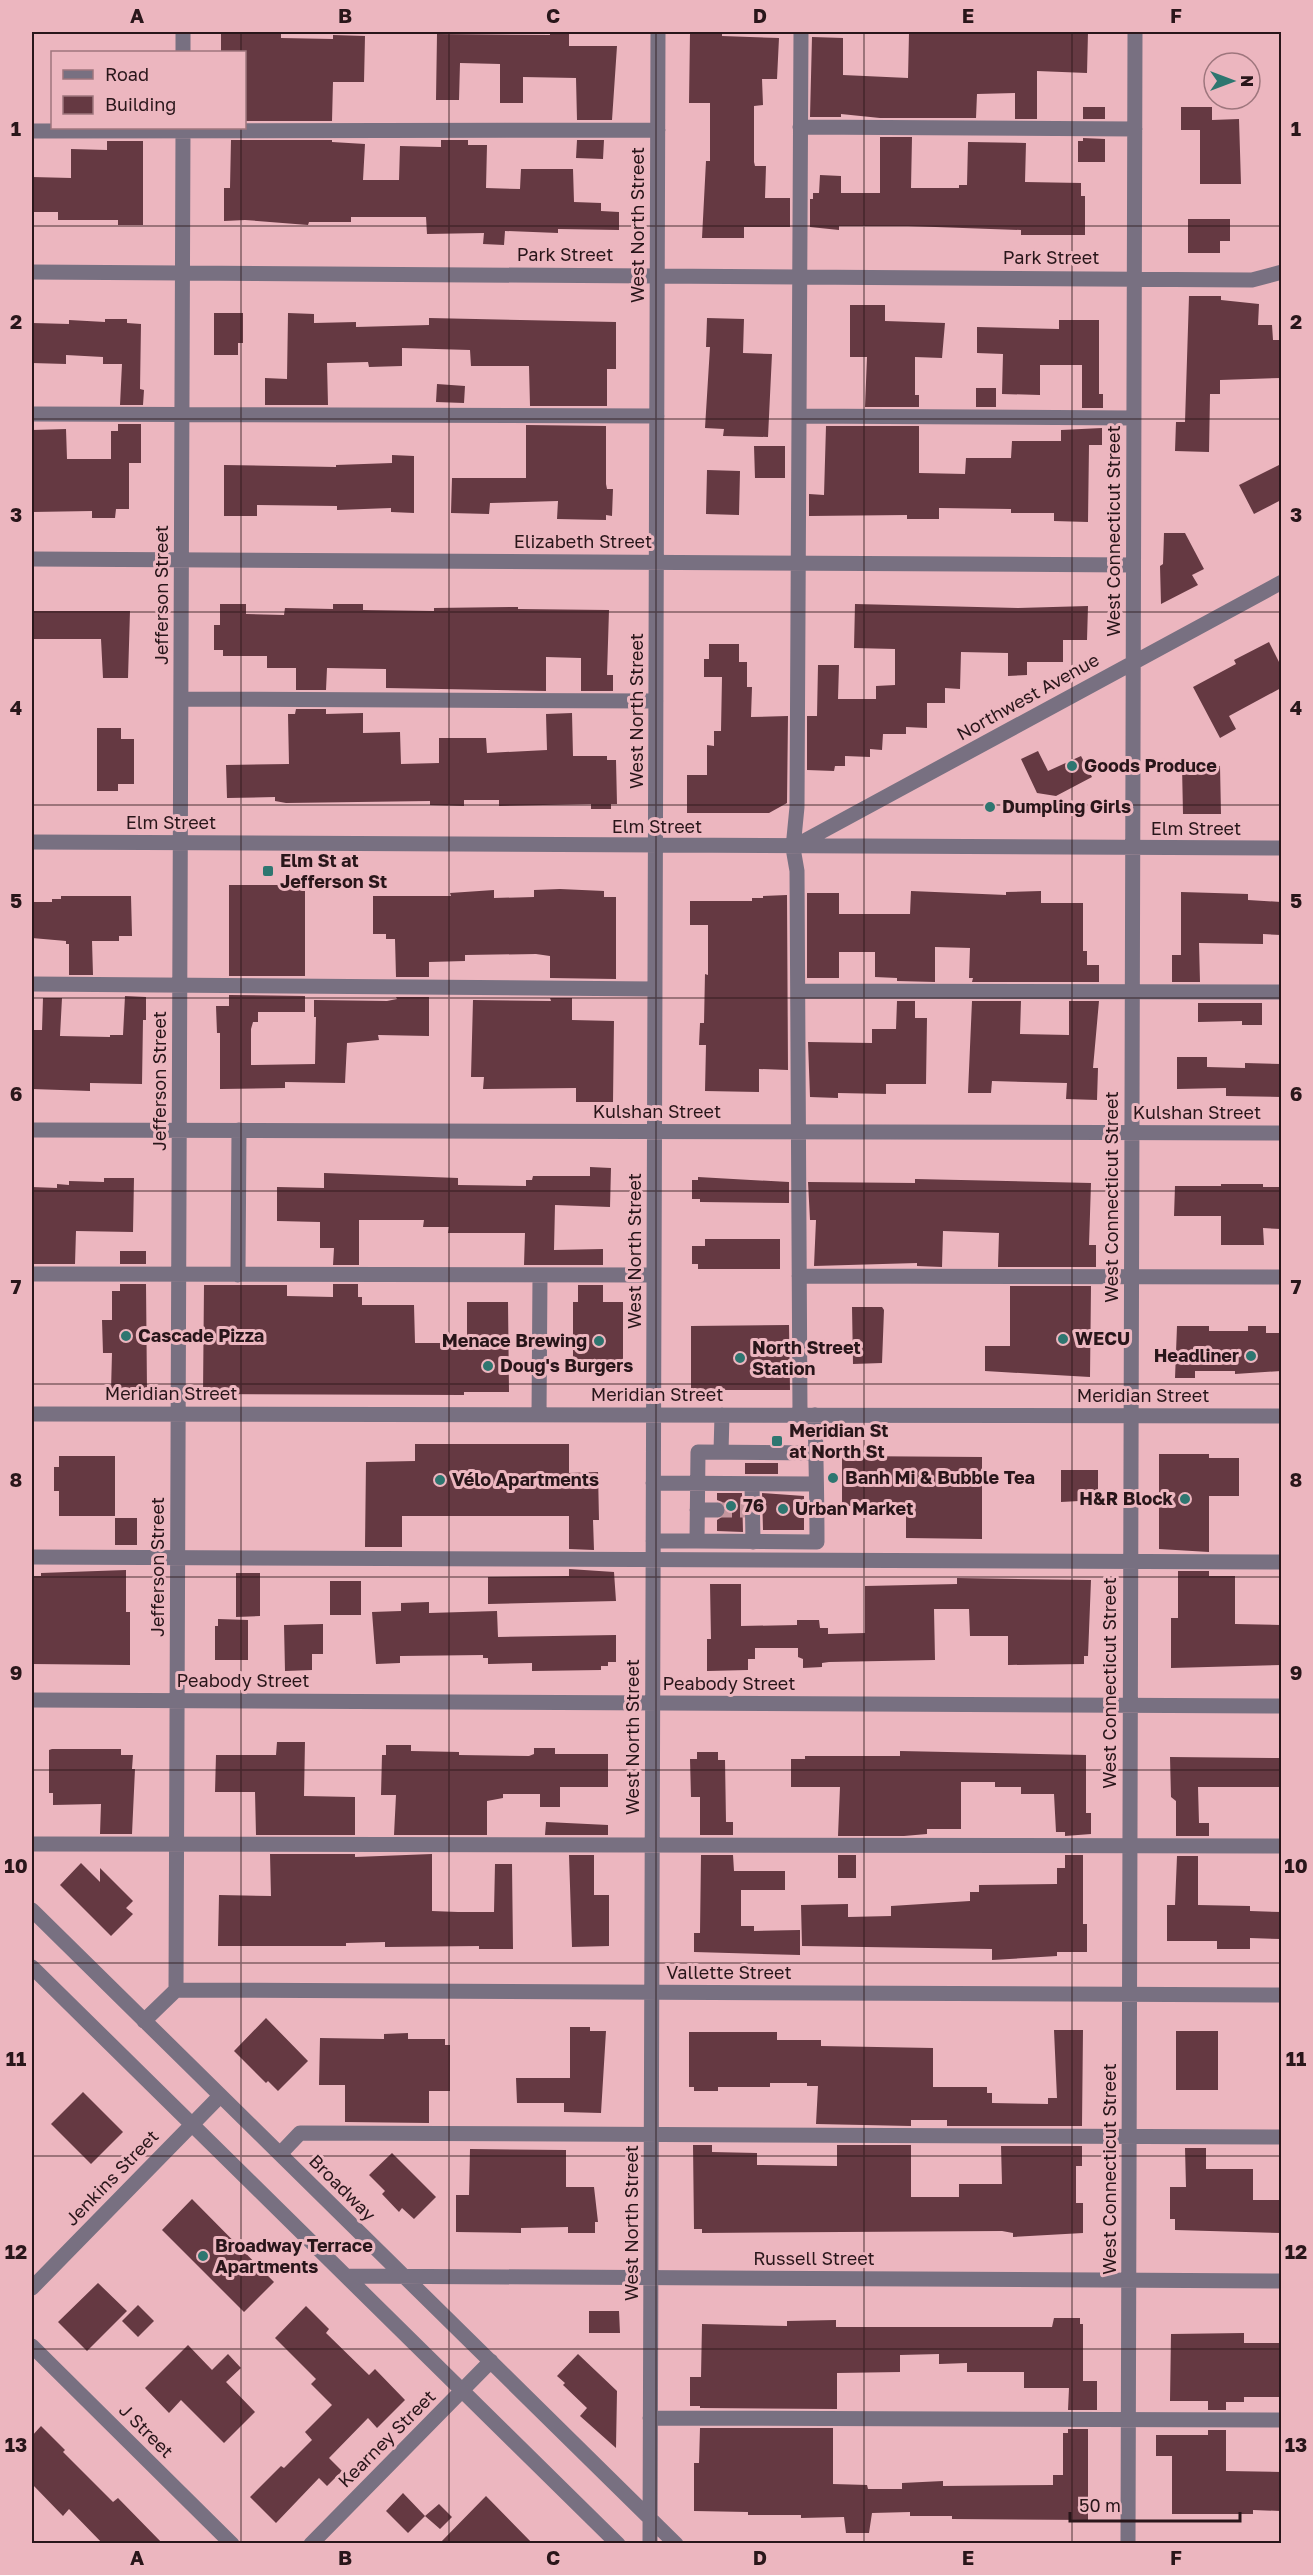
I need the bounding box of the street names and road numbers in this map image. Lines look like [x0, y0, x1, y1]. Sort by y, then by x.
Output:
street label: West North Street [626, 147, 648, 303]
street label: Park Street [517, 243, 613, 265]
street label: Park Street [1003, 246, 1099, 268]
street label: West Connecticut Street [1102, 425, 1124, 637]
street label: Jefferson Street [150, 525, 172, 665]
street label: Elizabeth Street [514, 530, 652, 552]
street label: West North Street [625, 633, 647, 789]
street label: Northwest Avenue [952, 648, 1103, 744]
street label: Elm Street [126, 811, 216, 833]
street label: Elm Street [612, 815, 702, 837]
street label: Elm Street [1151, 817, 1241, 839]
street label: Jefferson Street [148, 1011, 170, 1151]
street label: West Connecticut Street [1100, 1091, 1122, 1303]
street label: Kulshan Street [593, 1100, 721, 1122]
street label: Kulshan Street [1133, 1101, 1261, 1123]
street label: West North Street [623, 1173, 645, 1329]
street label: Meridian Street [105, 1382, 237, 1404]
street label: Meridian Street [591, 1383, 723, 1405]
street label: Meridian Street [1077, 1384, 1209, 1406]
street label: Jefferson Street [146, 1497, 168, 1637]
street label: West Connecticut Street [1098, 1577, 1120, 1789]
street label: West North Street [621, 1659, 643, 1815]
street label: Peabody Street [176, 1669, 310, 1691]
street label: Peabody Street [662, 1672, 796, 1694]
street label: Vallette Street [666, 1961, 792, 1983]
street label: West Connecticut Street [1098, 2063, 1120, 2275]
street label: Jenkins Street [60, 2125, 163, 2230]
street label: West North Street [620, 2145, 642, 2301]
street label: Broadway [305, 2149, 381, 2225]
street label: Russell Street [753, 2247, 875, 2269]
street label: Kearney Street [333, 2385, 440, 2492]
street label: J Street [115, 2399, 178, 2462]

